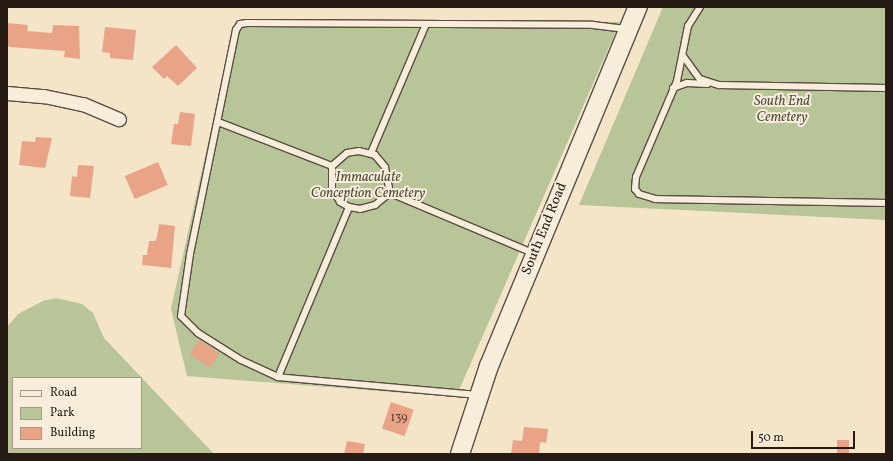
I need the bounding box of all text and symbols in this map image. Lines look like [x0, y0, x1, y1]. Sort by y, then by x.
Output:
park label: South End Cemetery [754, 94, 810, 126]
park label: Immaculate Conception Cemetery [311, 170, 425, 202]
street label: South End Road [519, 180, 571, 278]
legend [12, 377, 142, 449]
text: Road [50, 385, 77, 401]
text: Park [50, 405, 75, 421]
house number: 139 [391, 412, 407, 426]
scale bar [753, 423, 857, 449]
text: Building [50, 425, 95, 441]
text: 50 m [758, 430, 784, 446]

